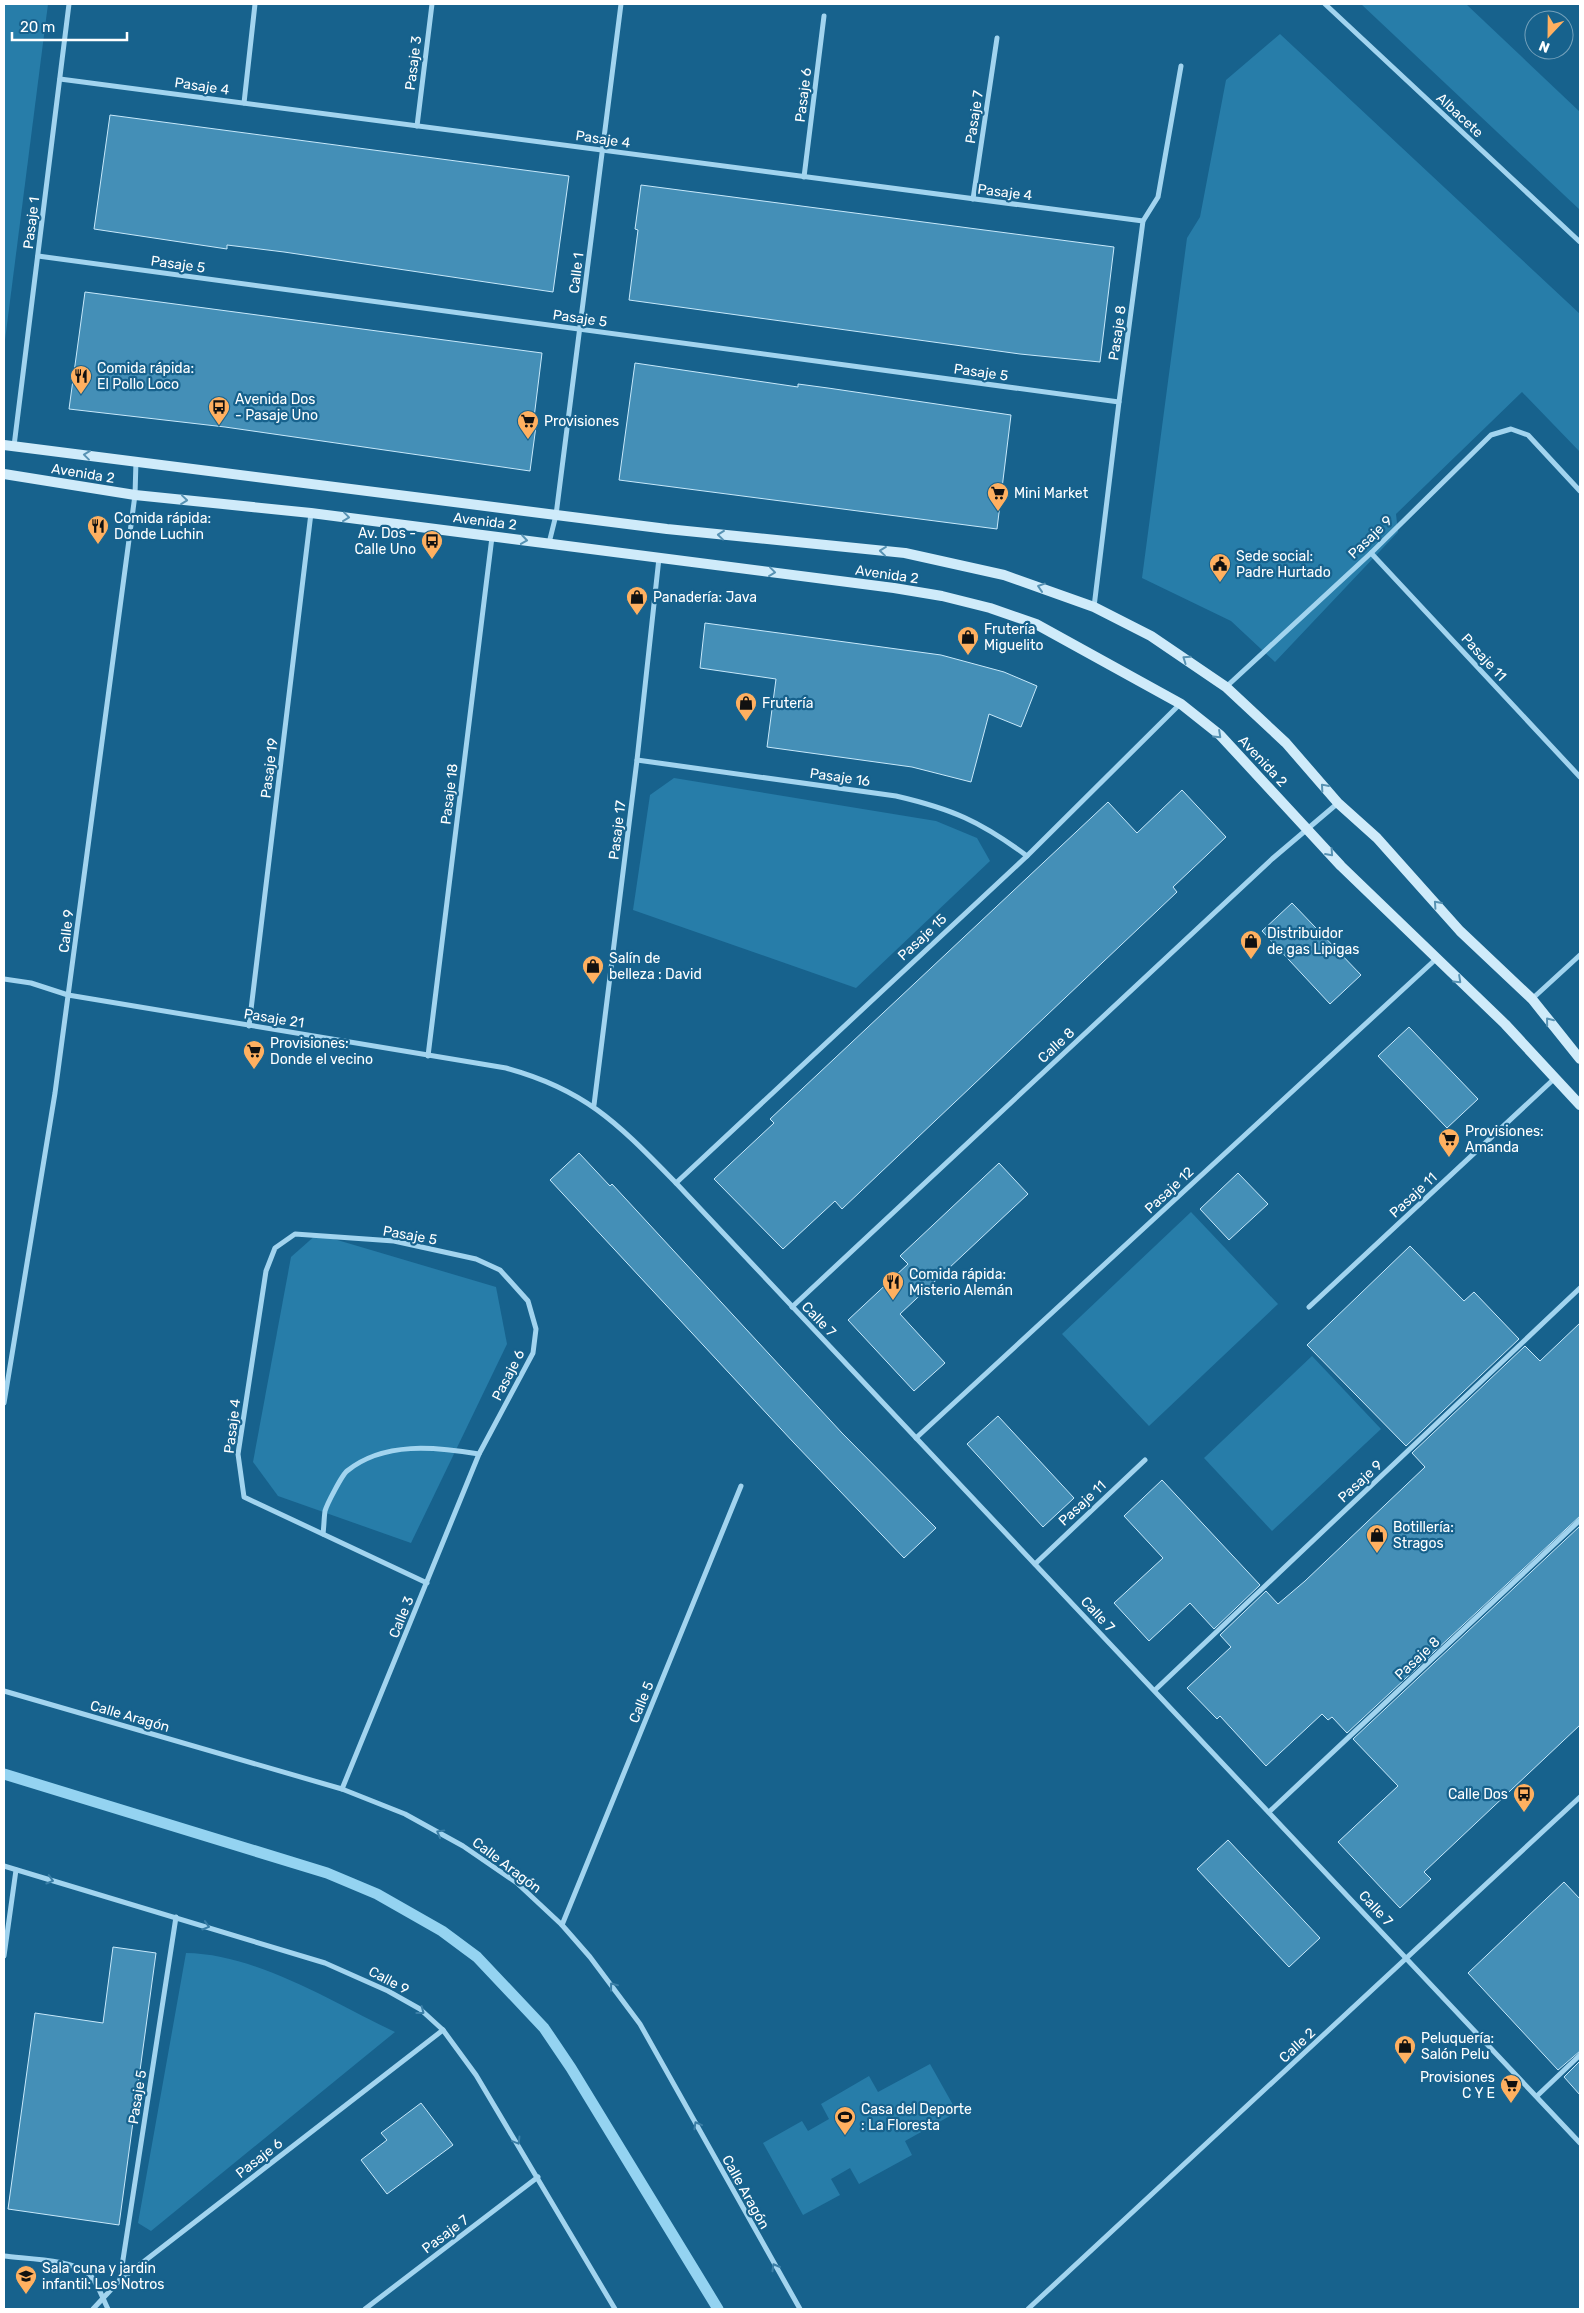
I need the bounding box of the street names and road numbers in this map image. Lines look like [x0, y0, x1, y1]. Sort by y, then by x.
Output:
street label: Pasaje 3 [402, 35, 425, 91]
street label: Pasaje 6 [792, 67, 815, 123]
street label: Pasaje 4 [173, 74, 231, 99]
street label: Pasaje 7 [962, 89, 987, 145]
street label: Albacete [1433, 89, 1487, 141]
street label: Pasaje 4 [574, 127, 632, 152]
street label: Pasaje 4 [977, 181, 1034, 204]
street label: Pasaje 1 [20, 196, 43, 250]
street label: Pasaje 5 [150, 252, 206, 277]
street label: Calle 1 [566, 252, 587, 295]
street label: Pasaje 8 [1105, 304, 1130, 362]
street label: Pasaje 5 [552, 306, 608, 331]
street label: Pasaje 5 [953, 360, 1009, 385]
street label: Avenida 2 [50, 460, 116, 487]
street label: Avenida 2 [452, 509, 518, 534]
street label: Pasaje 9 [1345, 512, 1396, 562]
street label: Avenida 2 [854, 562, 920, 587]
street label: Pasaje 11 [1458, 630, 1510, 684]
street label: Avenida 2 [1235, 732, 1291, 790]
street label: Pasaje 19 [257, 737, 282, 799]
street label: Pasaje 18 [437, 763, 462, 826]
street label: Pasaje 16 [809, 765, 871, 790]
street label: Pasaje 17 [605, 799, 630, 861]
street label: Calle 9 [55, 908, 78, 954]
street label: Pasaje 15 [894, 910, 950, 964]
street label: Pasaje 21 [243, 1005, 305, 1032]
street label: Calle 8 [1034, 1024, 1078, 1067]
street label: Pasaje 12 [1141, 1163, 1197, 1217]
street label: Pasaje 11 [1386, 1169, 1440, 1221]
street label: Pasaje 5 [381, 1222, 438, 1249]
street label: Calle 7 [798, 1298, 839, 1340]
street label: Pasaje 6 [488, 1347, 528, 1404]
street label: Pasaje 4 [221, 1397, 244, 1454]
street label: Pasaje 9 [1335, 1456, 1386, 1506]
street label: Pasaje 11 [1055, 1477, 1109, 1529]
street label: Calle 7 [1077, 1593, 1118, 1636]
street label: Calle 3 [385, 1594, 418, 1641]
street label: Pasaje 8 [1391, 1633, 1443, 1683]
street label: Calle 5 [625, 1679, 657, 1726]
street label: Calle Aragón [88, 1697, 172, 1736]
street label: Calle Aragón [469, 1834, 545, 1897]
street label: Calle 7 [1355, 1887, 1396, 1930]
street label: Calle 9 [366, 1963, 412, 1998]
street label: Calle 2 [1276, 2024, 1319, 2066]
street label: Pasaje 5 [125, 2069, 150, 2125]
street label: Pasaje 6 [232, 2135, 286, 2182]
street label: Calle Aragón [718, 2152, 773, 2232]
street label: Pasaje 7 [419, 2211, 472, 2257]

